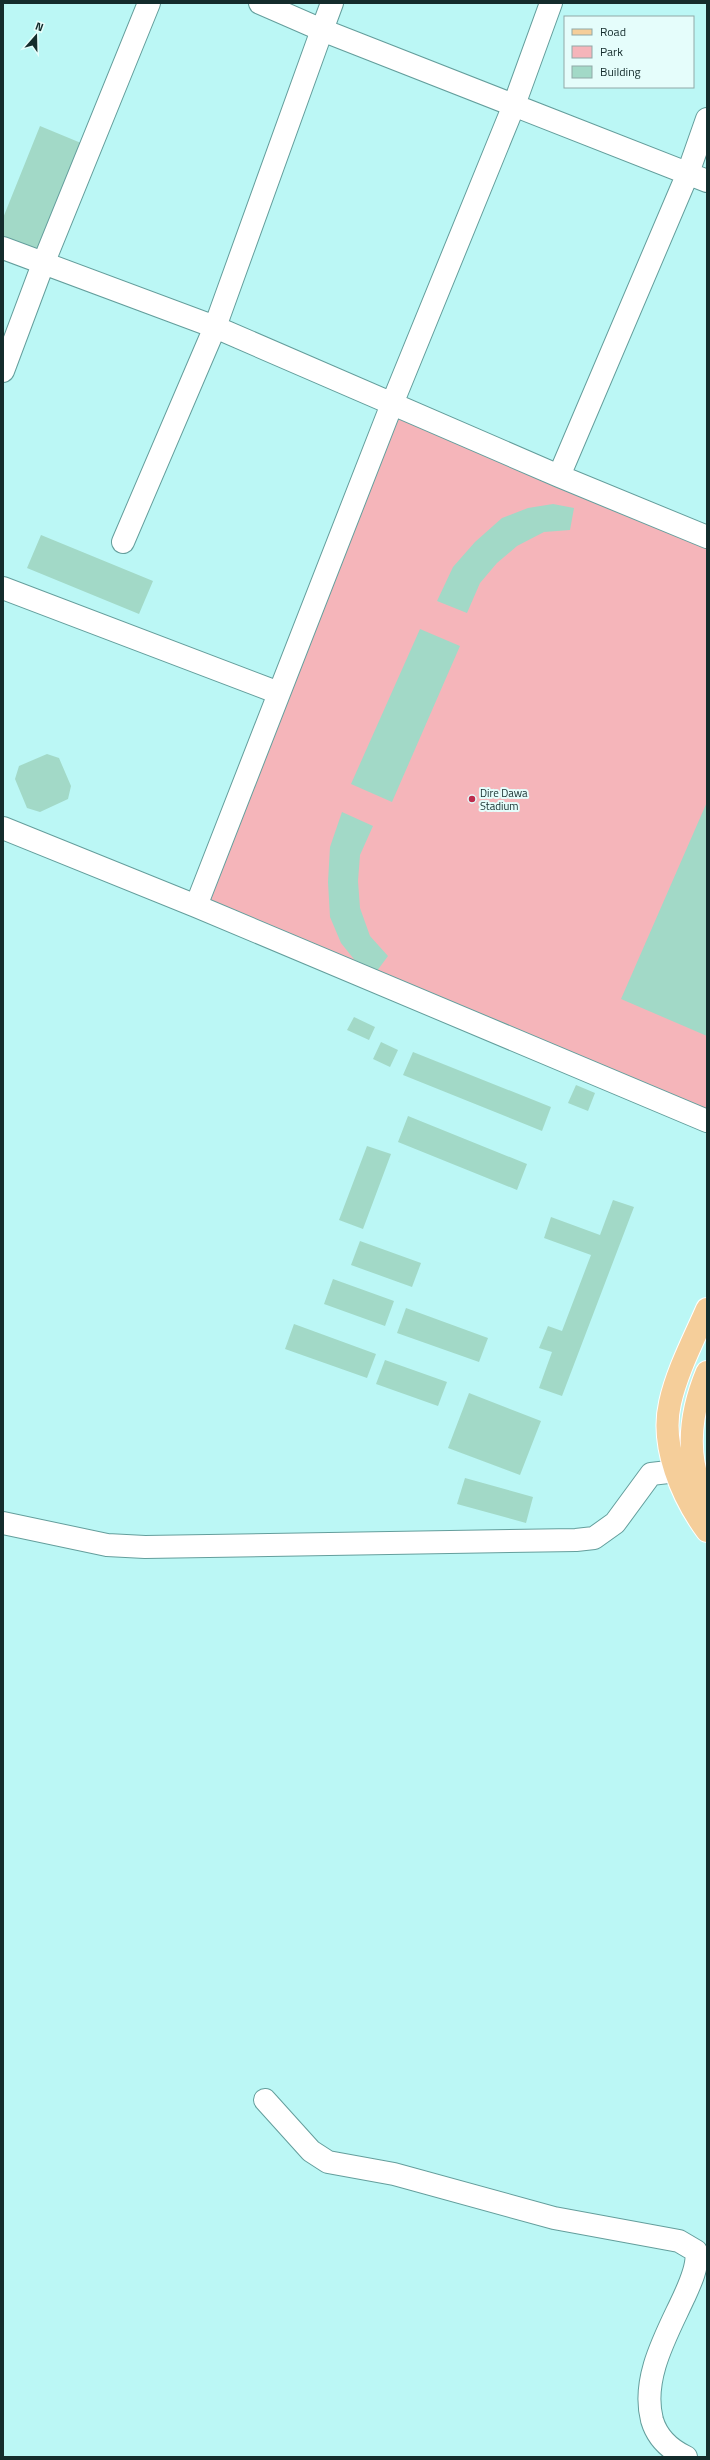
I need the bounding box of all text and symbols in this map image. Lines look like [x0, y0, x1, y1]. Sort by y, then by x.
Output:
north arrow [16, 16, 56, 56]
legend [564, 16, 694, 88]
text: N [33, 18, 46, 35]
text: Road [600, 22, 626, 41]
text: Park [600, 42, 623, 61]
text: Building [600, 62, 641, 81]
place label: Dire Dawa Stadium [480, 785, 528, 814]
marker: Dire Dawa Stadium [467, 794, 477, 804]

